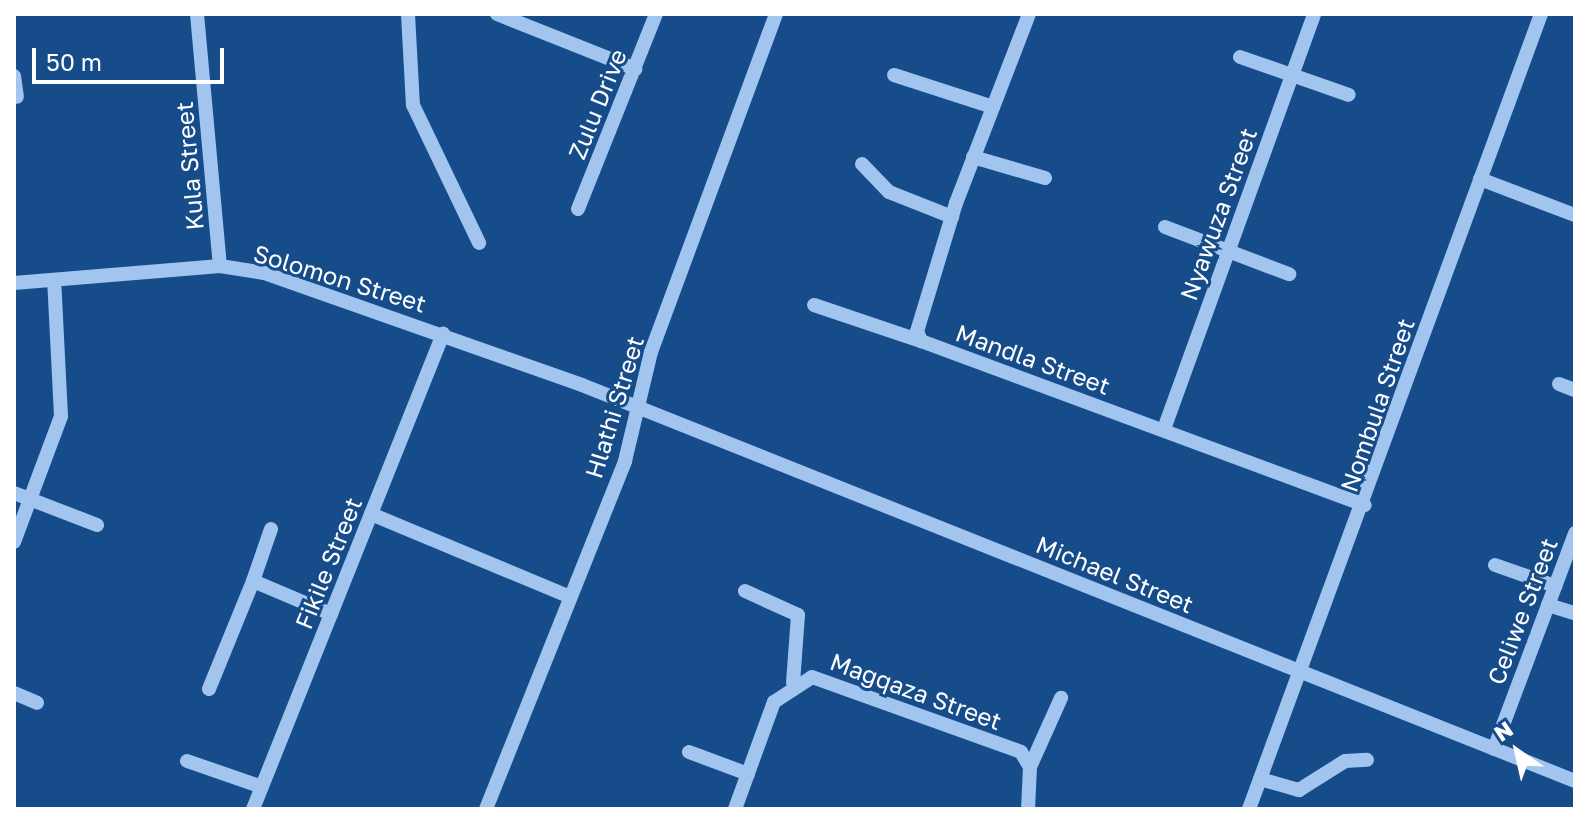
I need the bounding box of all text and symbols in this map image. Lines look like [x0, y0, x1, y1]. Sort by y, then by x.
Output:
scale bar [36, 32, 228, 82]
street label: Zulu Drive [562, 45, 632, 163]
text: 50 m [46, 47, 102, 76]
street label: Kula Street [169, 101, 209, 231]
street label: Nyawuza Street [1174, 124, 1262, 304]
street label: Solomon Street [250, 238, 430, 318]
street label: Nombula Street [1334, 315, 1420, 495]
street label: Mandla Street [952, 318, 1114, 400]
street label: Hlathi Street [579, 332, 649, 482]
street label: Fikile Street [289, 493, 367, 633]
street label: Michael Street [1032, 529, 1198, 619]
street label: Celiwe Street [1481, 534, 1563, 688]
street label: Magqaza Street [826, 647, 1006, 735]
north arrow [1477, 711, 1557, 791]
text: N [1489, 715, 1518, 747]

